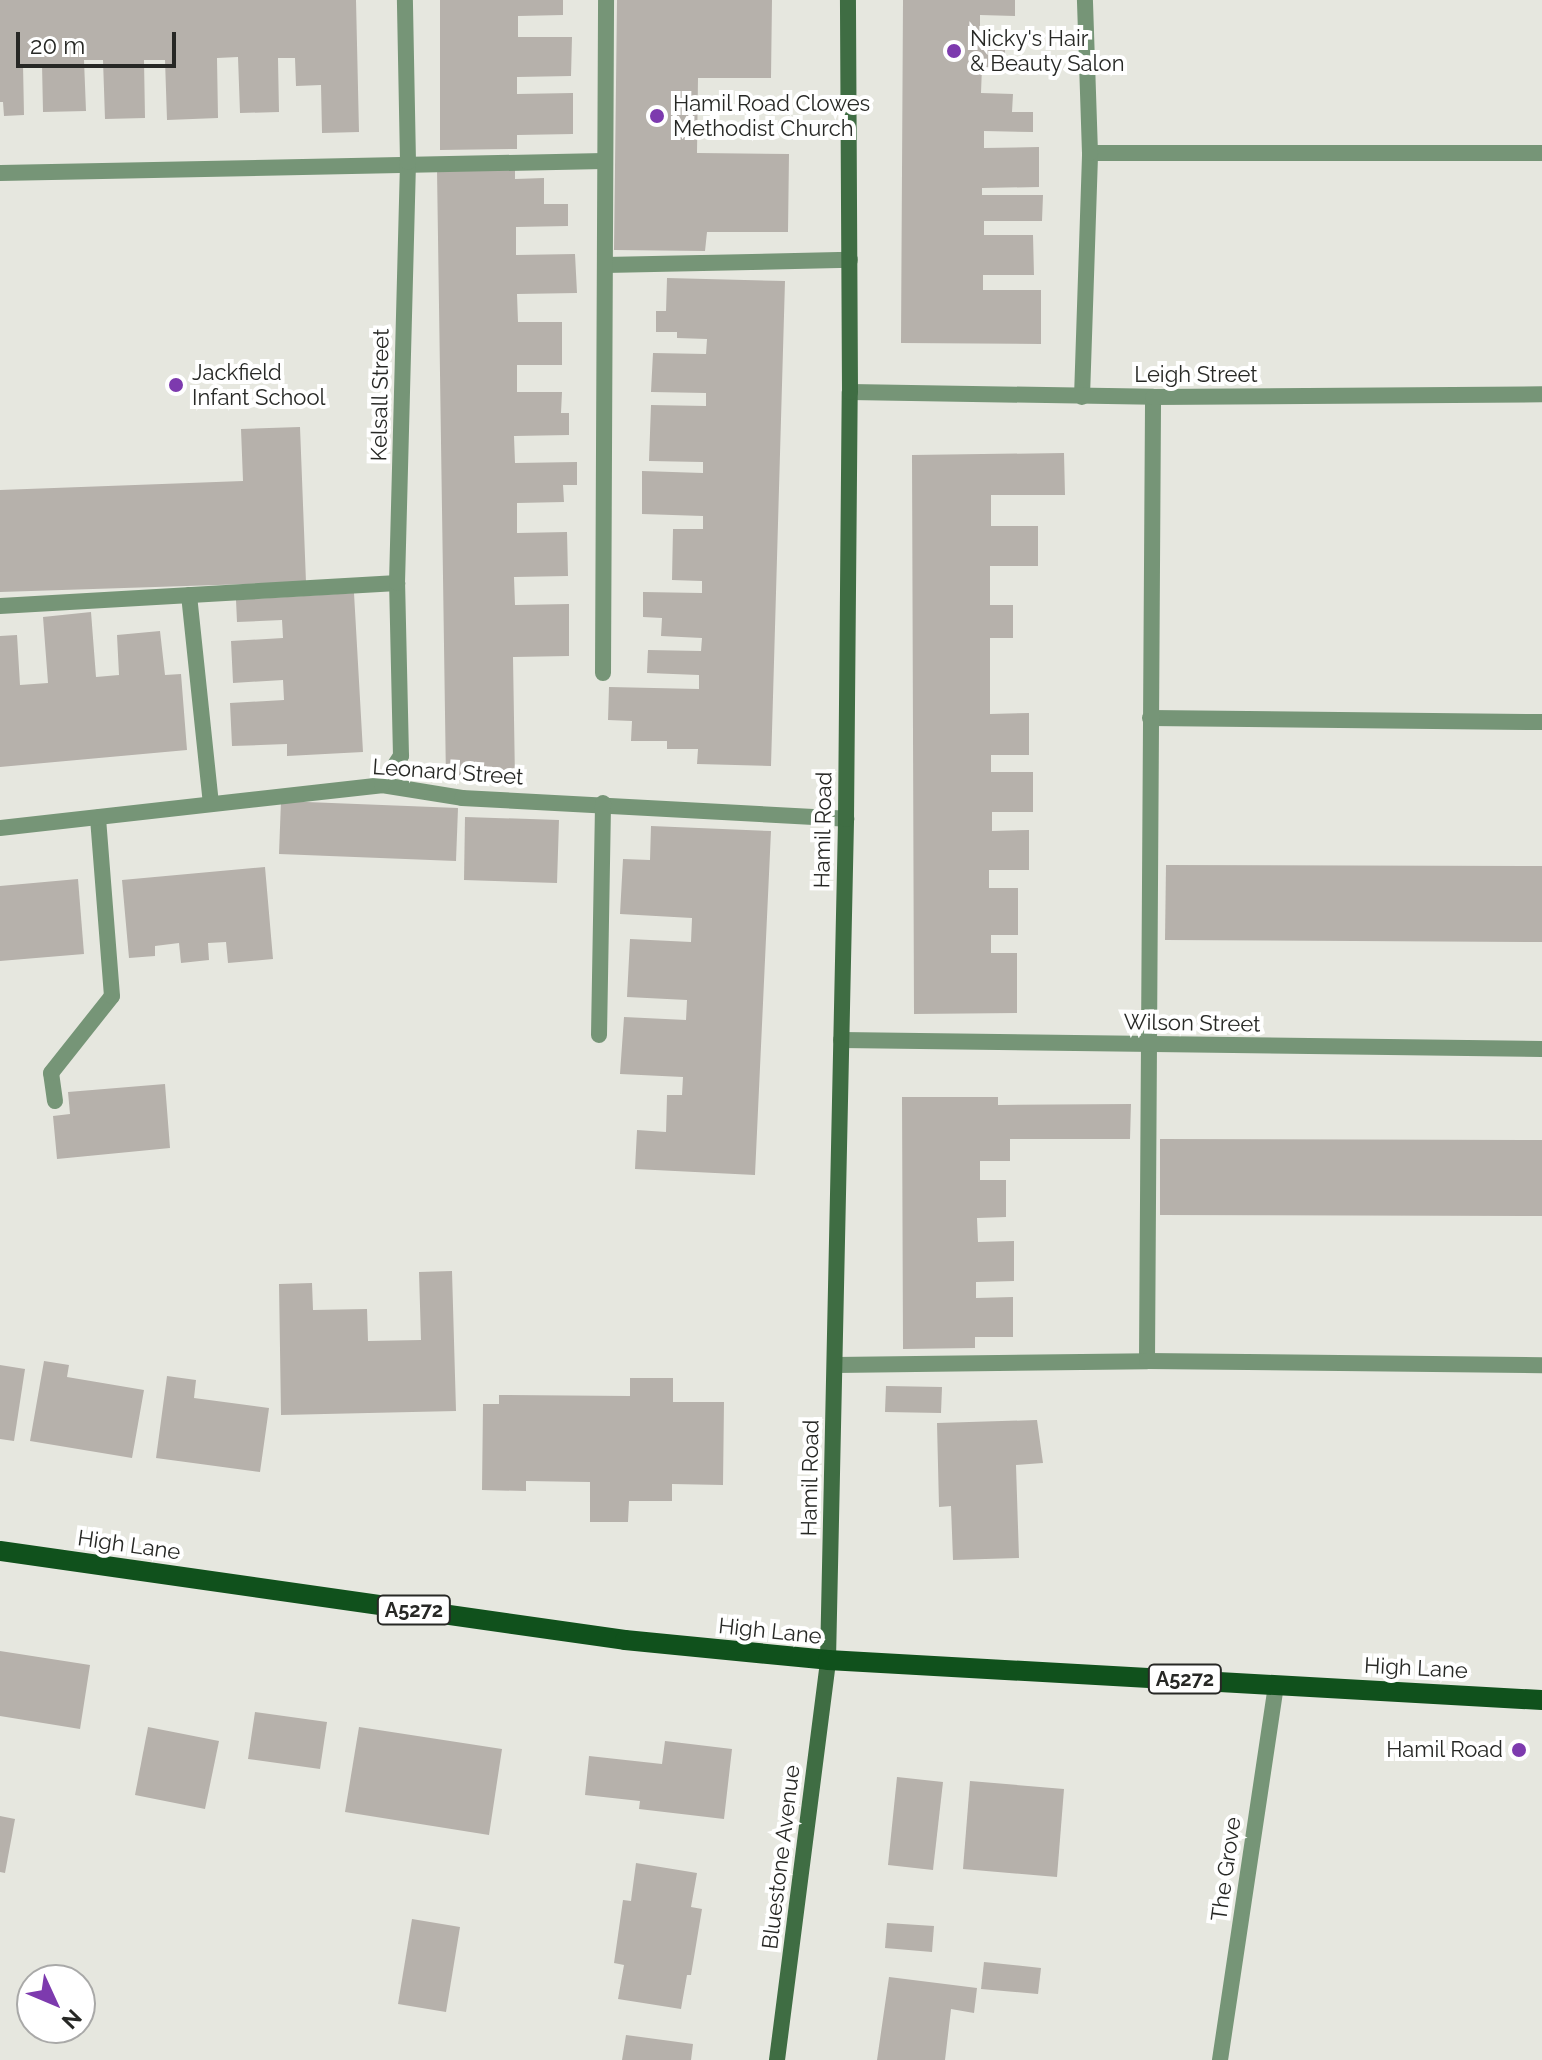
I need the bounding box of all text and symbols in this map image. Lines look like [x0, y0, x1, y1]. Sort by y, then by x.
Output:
scale bar [20, 16, 180, 66]
place label: Nicky's Hair & Beauty Salon [970, 25, 1125, 76]
text: 20 m [30, 31, 85, 60]
marker: Nicky's Hair & Beauty Salon [945, 42, 963, 60]
place label: Hamil Road Clowes Methodist Church [673, 90, 871, 142]
marker: Hamil Road Clowes Methodist Church [648, 107, 666, 125]
street label: Kelsall Street [366, 328, 394, 462]
place label: Jackfield Infant School [192, 359, 325, 410]
street label: Leigh Street [1134, 362, 1258, 388]
marker: Jackfield Infant School [167, 376, 185, 394]
street label: Leonard Street [372, 754, 524, 790]
street label: Hamil Road [809, 771, 837, 889]
street label: Wilson Street [1123, 1009, 1261, 1037]
street label: Hamil Road [796, 1419, 824, 1537]
street label: High Lane [76, 1525, 182, 1565]
road number: A5272 [376, 1594, 452, 1626]
street label: High Lane [717, 1612, 823, 1650]
street label: High Lane [1364, 1652, 1468, 1684]
road number: A5272 [1147, 1663, 1223, 1695]
place label: Hamil Road [1386, 1737, 1503, 1763]
marker: Hamil Road [1510, 1741, 1528, 1759]
street label: Bluestone Avenue [757, 1763, 805, 1951]
street label: The Grove [1206, 1815, 1246, 1923]
north arrow [16, 1964, 96, 2044]
text: N [57, 2004, 87, 2034]

